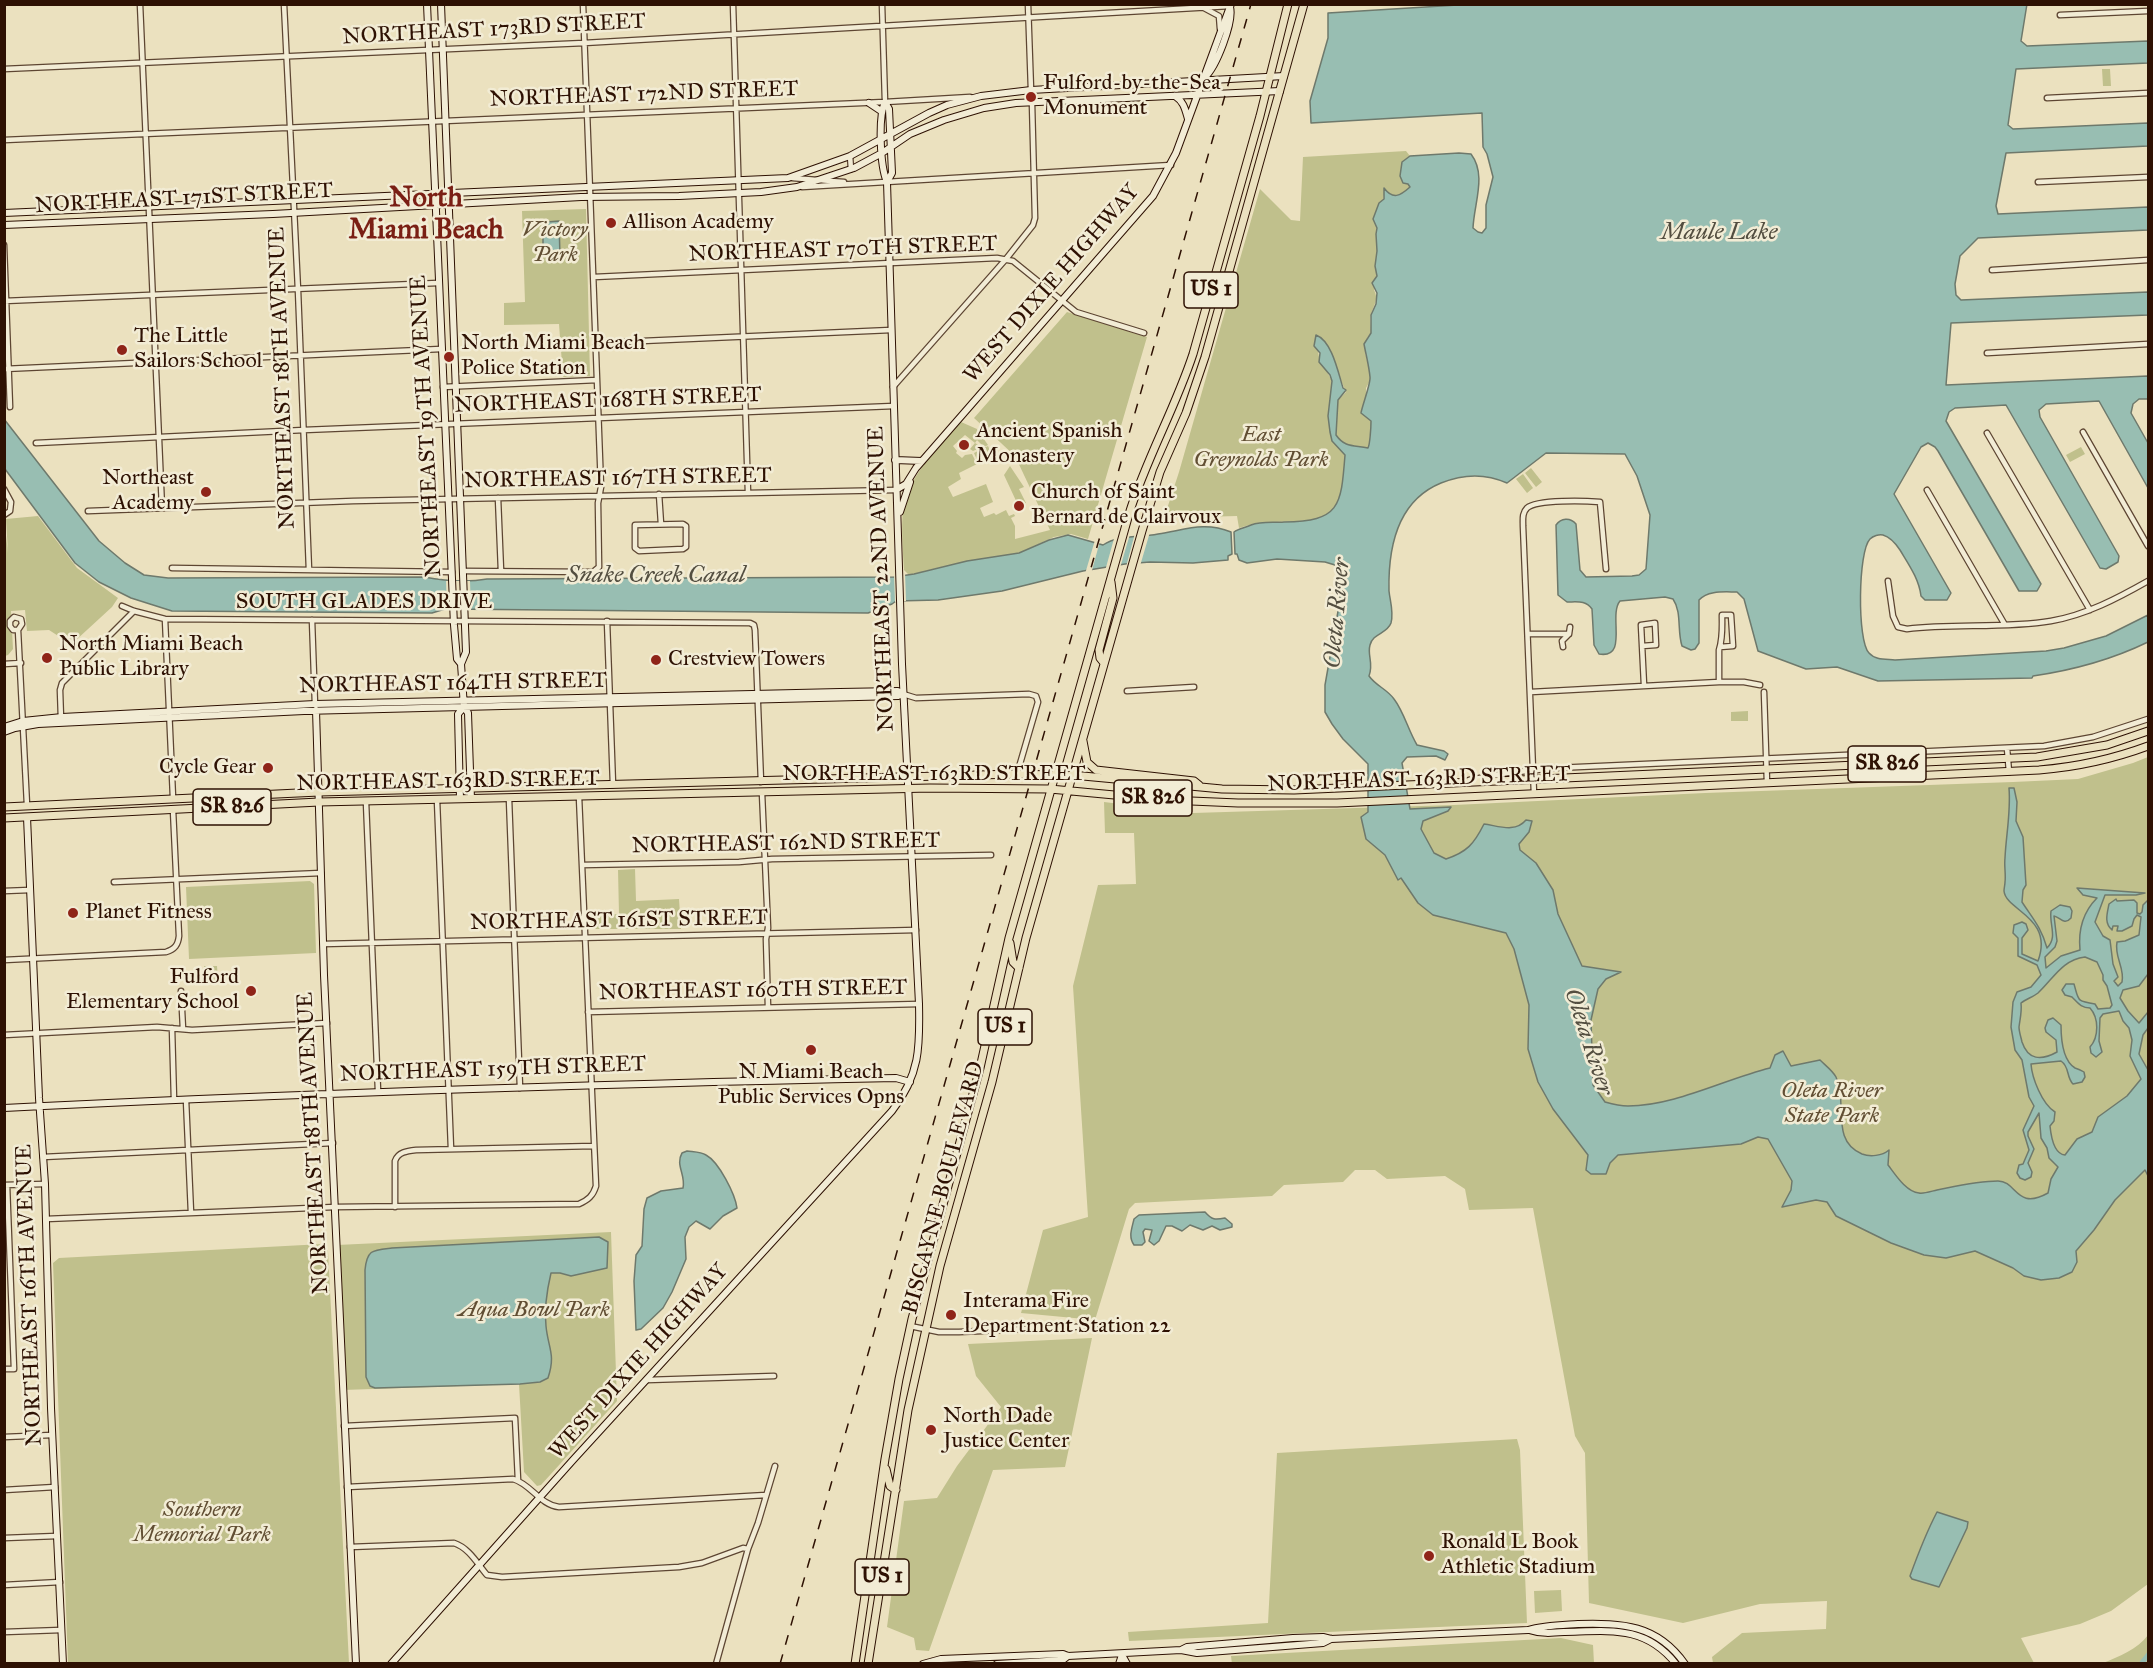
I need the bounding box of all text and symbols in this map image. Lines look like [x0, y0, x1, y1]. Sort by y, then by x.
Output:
street label: NORTHEAST 173RD STREET [342, 9, 646, 51]
place label: Fulford-by-the-Sea Monument [1043, 71, 1220, 122]
street label: NORTHEAST 172ND STREET [489, 76, 799, 114]
marker: Fulford-by-the-Sea Monument [1024, 90, 1038, 104]
street label: NORTHEAST 171ST STREET [34, 178, 334, 220]
street label: WEST DIXIE HIGHWAY [959, 179, 1145, 389]
district label: North Miami Beach [348, 182, 504, 248]
place label: Allison Academy [623, 210, 774, 236]
marker: Allison Academy [604, 216, 618, 230]
park label: Victory Park [522, 218, 588, 270]
water label: Maule Lake [1661, 219, 1777, 247]
street label: NORTHEAST 18TH AVENUE [265, 226, 301, 530]
street label: NORTHEAST 170TH STREET [688, 231, 998, 269]
road number: US 1 [1184, 272, 1238, 308]
street label: NORTHEAST 19TH AVENUE [406, 274, 448, 578]
place label: The Little Sailors School [134, 324, 262, 376]
place label: North Miami Beach Police Station [461, 331, 645, 382]
marker: The Little Sailors School [115, 343, 129, 357]
marker: North Miami Beach Police Station [442, 350, 456, 364]
street label: NORTHEAST 168TH STREET [454, 382, 762, 420]
place label: Ancient Spanish Monastery [976, 419, 1123, 470]
park label: East Greynolds Park [1194, 423, 1328, 475]
street label: NORTHEAST 22ND AVENUE [863, 426, 901, 732]
marker: Ancient Spanish Monastery [957, 438, 971, 452]
street label: NORTHEAST 167TH STREET [464, 463, 772, 495]
place label: Northeast Academy [102, 466, 194, 518]
place label: Church of Saint Bernard de Clairvoux [1031, 480, 1221, 532]
marker: Northeast Academy [199, 485, 213, 499]
marker: Church of Saint Bernard de Clairvoux [1012, 499, 1026, 513]
water label: Oleta River [1319, 557, 1357, 669]
water label: Snake Creek Canal [567, 562, 745, 590]
street label: SOUTH GLADES DRIVE [236, 590, 492, 616]
place label: North Miami Beach Public Library [59, 632, 243, 684]
place label: Crestview Towers [668, 647, 825, 673]
marker: North Miami Beach Public Library [40, 651, 54, 665]
marker: Crestview Towers [649, 653, 663, 667]
street label: NORTHEAST 164TH STREET [299, 668, 607, 700]
road number: SR 826 [1848, 746, 1926, 782]
place label: Cycle Gear [159, 755, 256, 781]
marker: Cycle Gear [261, 761, 275, 775]
street label: NORTHEAST 163RD STREET [782, 762, 1086, 788]
street label: NORTHEAST 163RD STREET [1267, 762, 1571, 798]
street label: NORTHEAST 163RD STREET [296, 766, 600, 798]
road number: SR 826 [1114, 780, 1192, 816]
road number: SR 826 [193, 789, 271, 825]
street label: NORTHEAST 162ND STREET [631, 828, 941, 860]
place label: Planet Fitness [85, 900, 212, 926]
street label: NORTHEAST 161ST STREET [470, 905, 768, 937]
marker: Planet Fitness [66, 906, 80, 920]
place label: Fulford Elementary School [66, 965, 239, 1016]
street label: NORTHEAST 160TH STREET [598, 975, 908, 1007]
marker: Fulford Elementary School [244, 984, 258, 998]
water label: Oleta River [1557, 985, 1619, 1099]
street label: NORTHEAST 18TH AVENUE [293, 991, 335, 1295]
road number: US 1 [978, 1009, 1032, 1045]
marker: N Miami Beach Public Services Opns [804, 1043, 818, 1057]
street label: NORTHEAST 159TH STREET [339, 1051, 647, 1089]
street label: BISCAYNE BOULEVARD [897, 1059, 991, 1317]
place label: N Miami Beach Public Services Opns [718, 1060, 904, 1112]
park label: Oleta River State Park [1781, 1079, 1883, 1130]
street label: NORTHEAST 16TH AVENUE [12, 1144, 48, 1446]
street label: WEST DIXIE HIGHWAY [544, 1259, 734, 1465]
place label: Interama Fire Department Station 22 [963, 1289, 1171, 1340]
park label: Aqua Bowl Park [458, 1298, 610, 1324]
marker: Interama Fire Department Station 22 [944, 1308, 958, 1322]
place label: North Dade Justice Center [943, 1404, 1069, 1456]
marker: North Dade Justice Center [924, 1423, 938, 1437]
park label: Southern Memorial Park [133, 1498, 271, 1550]
place label: Ronald L Book Athletic Stadium [1441, 1530, 1595, 1582]
marker: Ronald L Book Athletic Stadium [1422, 1549, 1436, 1563]
road number: US 1 [855, 1559, 909, 1595]

